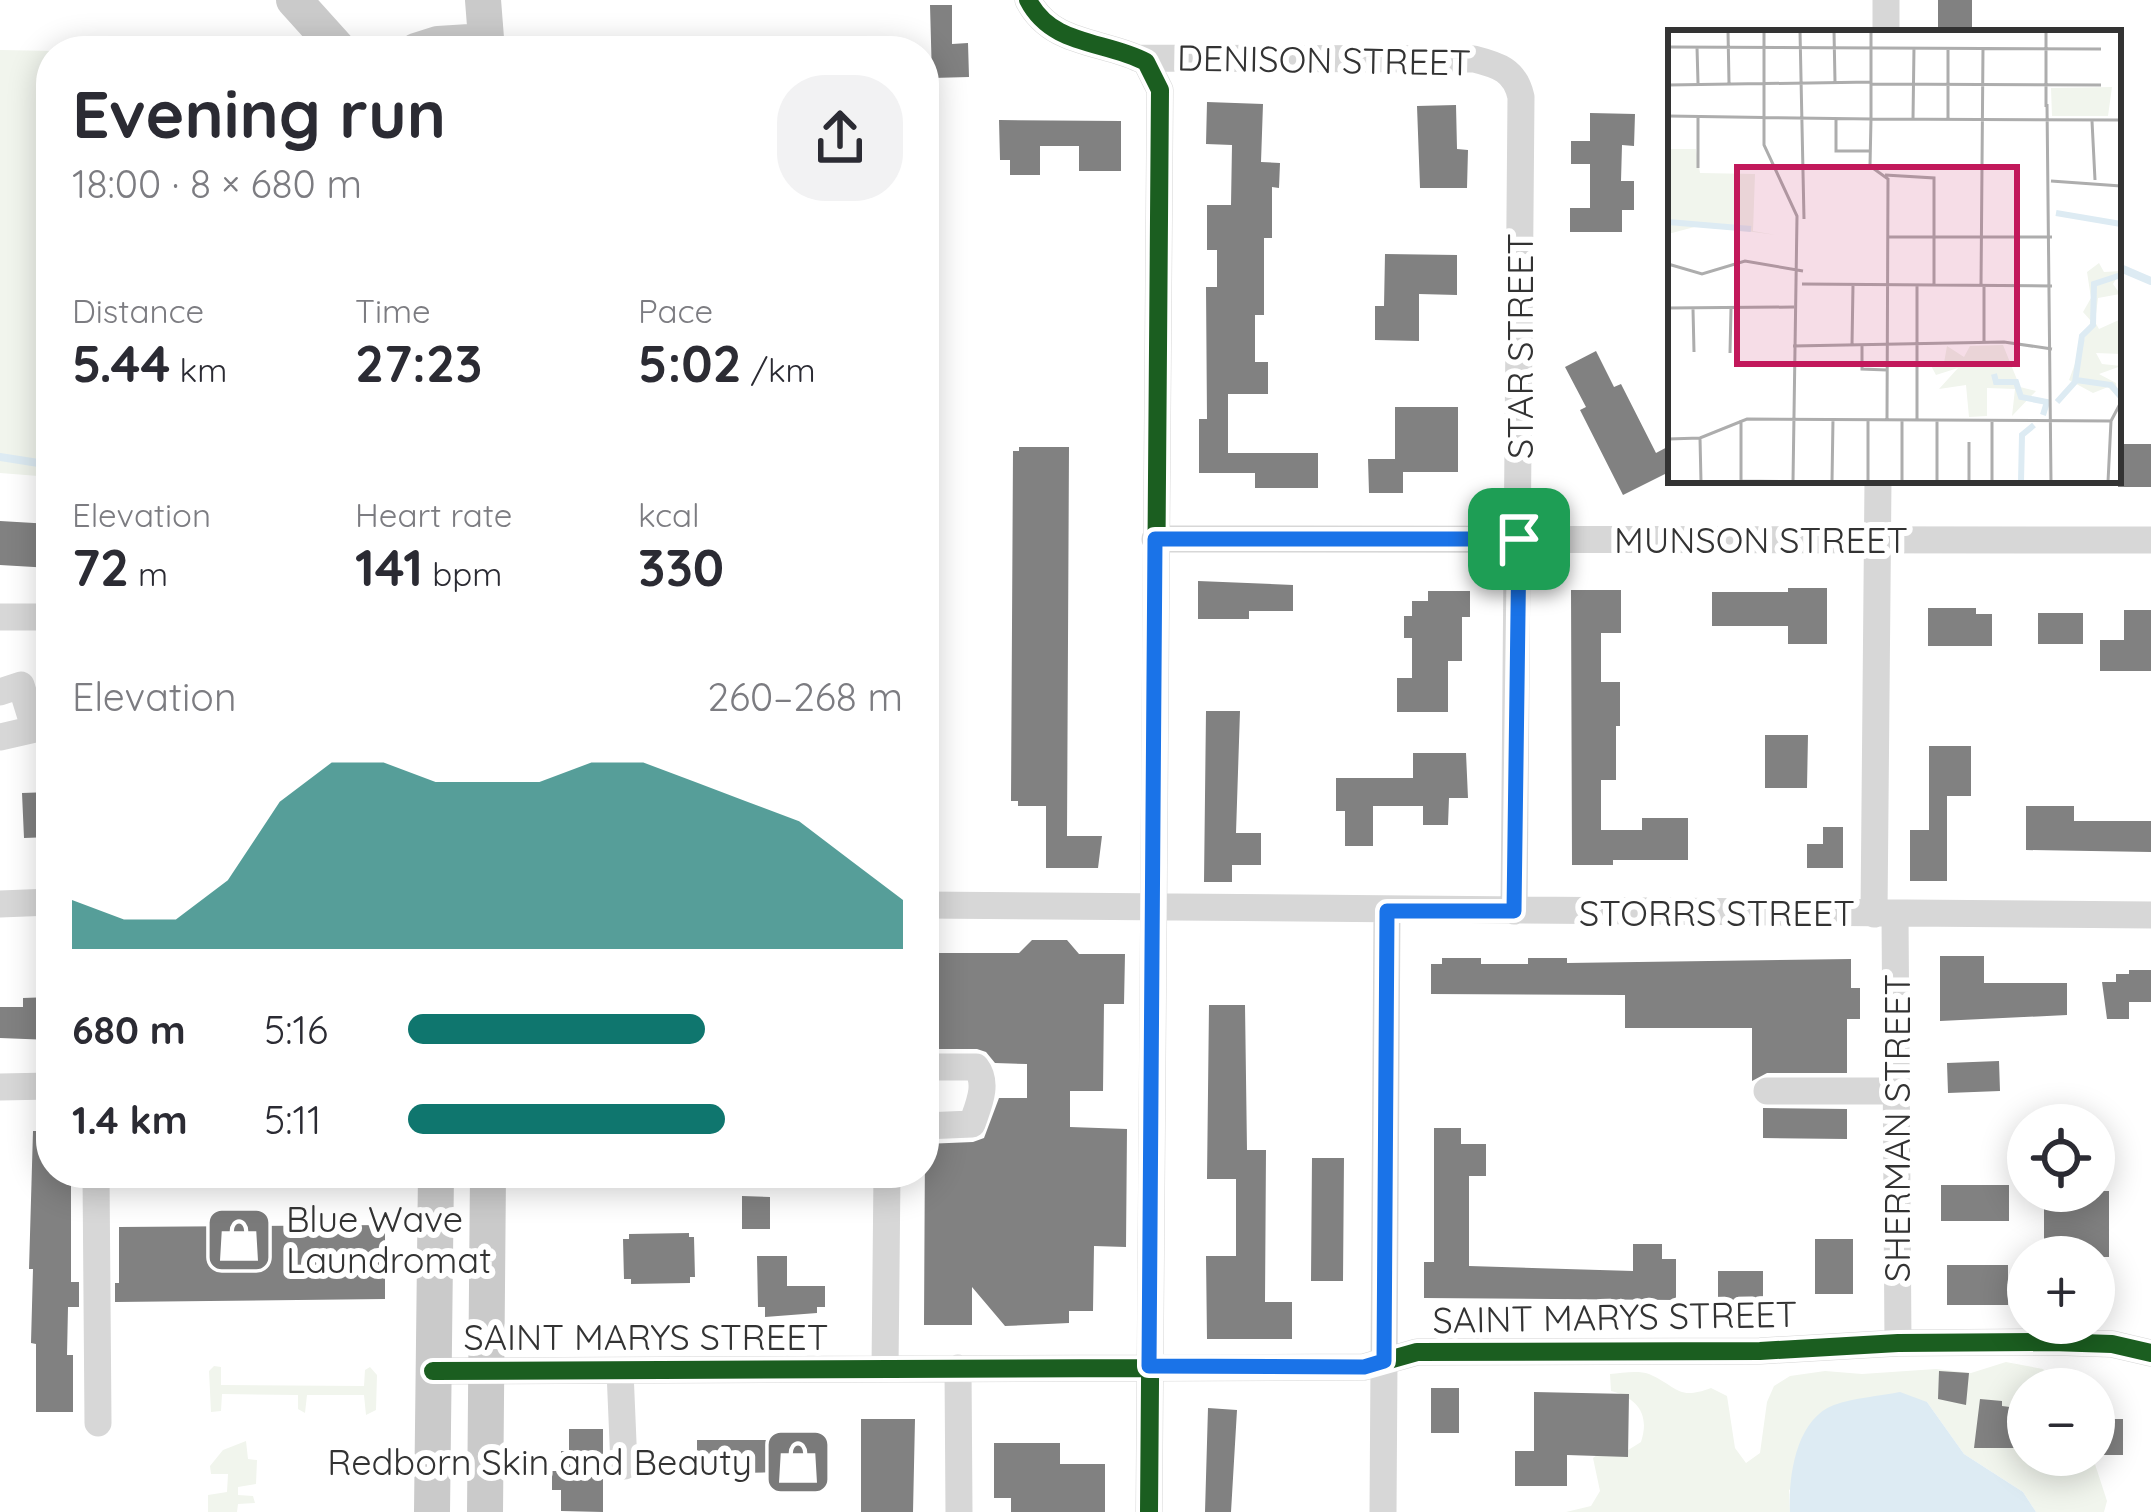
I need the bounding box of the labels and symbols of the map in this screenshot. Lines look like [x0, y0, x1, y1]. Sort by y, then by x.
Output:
inset map [1668, 30, 2121, 483]
street label: DENISON STREET [1177, 34, 1471, 85]
street label: STAR STREET [1497, 233, 1542, 459]
pin [1468, 488, 1570, 590]
street label: MUNSON STREET [1614, 517, 1908, 562]
street label: STORRS STREET [1579, 890, 1855, 935]
street label: SHERMAN STREET [1874, 974, 1919, 1282]
place label: Blue Wave Laundromat [286, 1196, 491, 1282]
shop icon: Blue Wave Laundromat [204, 1205, 274, 1275]
street label: SAINT MARYS STREET [1432, 1291, 1798, 1342]
street label: SAINT MARYS STREET [464, 1314, 828, 1359]
shop icon: Redborn Skin and Beauty [763, 1427, 833, 1497]
place label: Redborn Skin and Beauty [327, 1439, 752, 1484]

